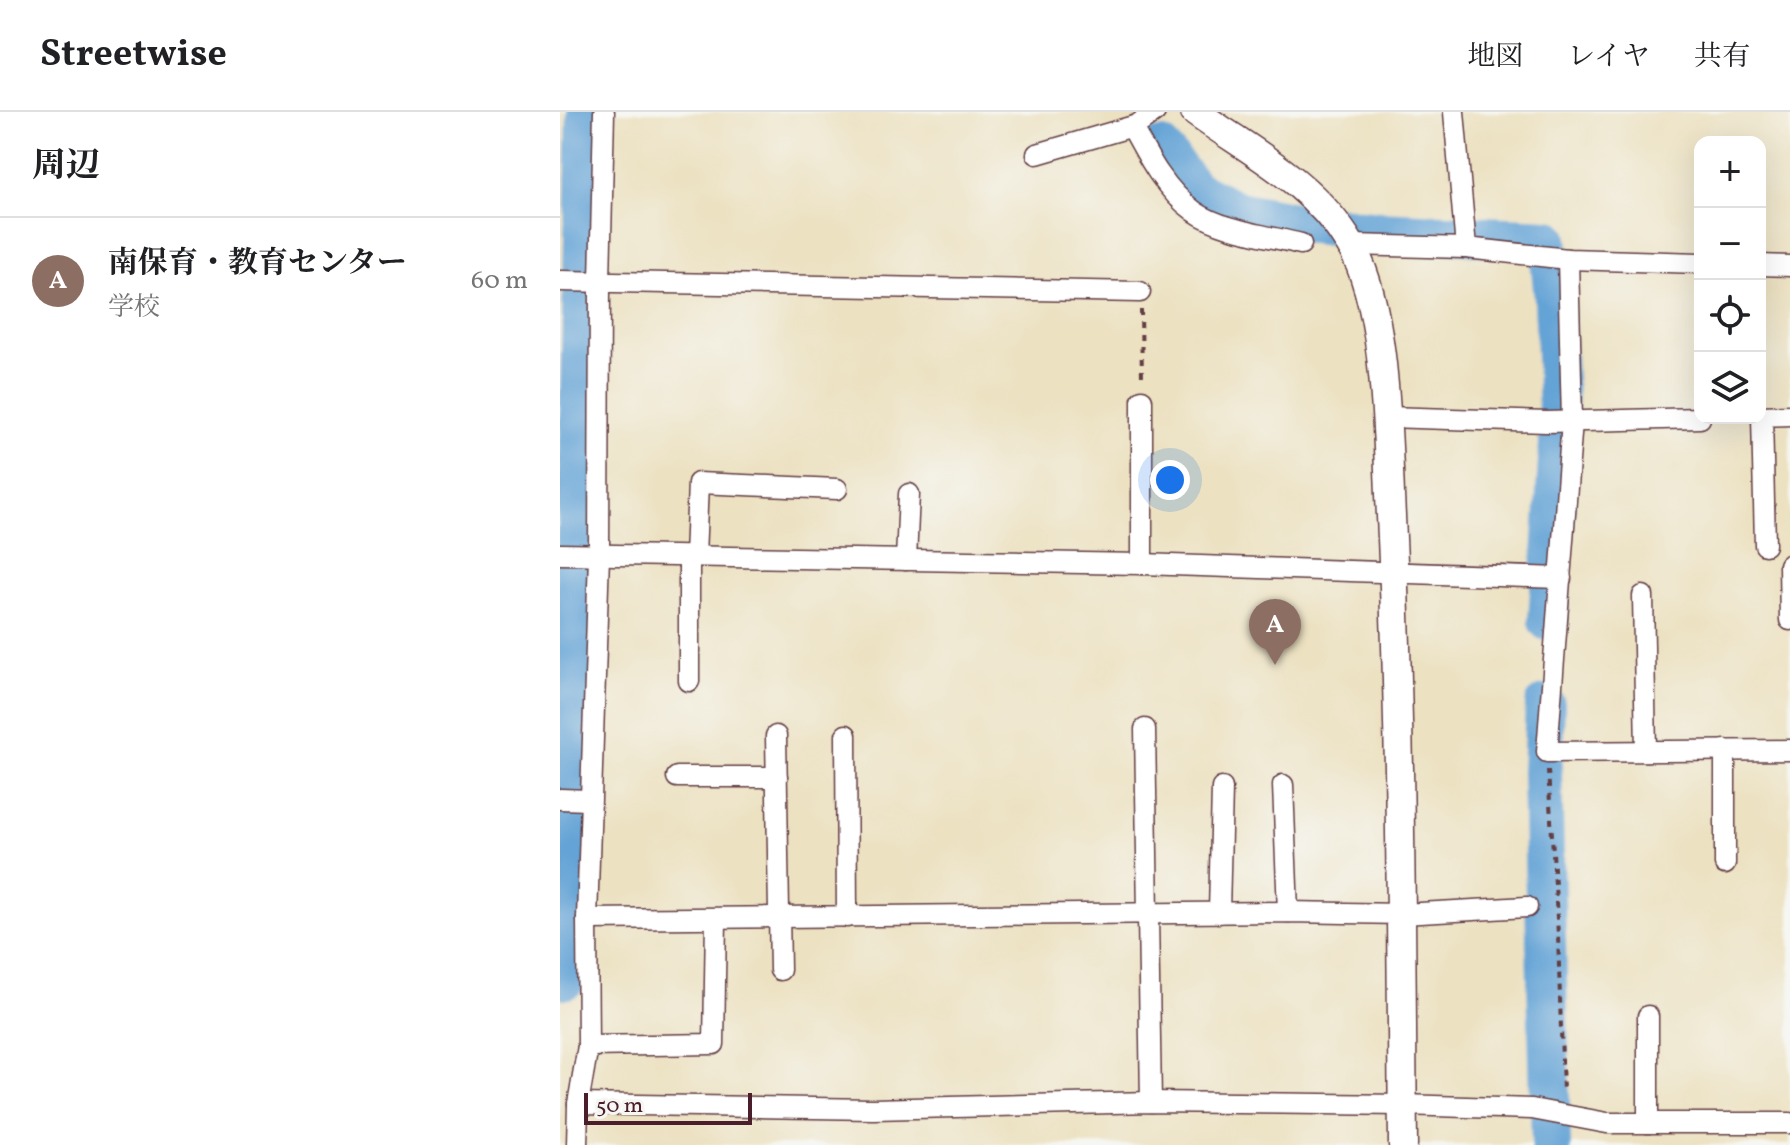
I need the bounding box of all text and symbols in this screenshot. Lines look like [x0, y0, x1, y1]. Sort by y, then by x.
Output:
text: Streetwise [40, 29, 227, 82]
text: 地図 [1467, 38, 1523, 77]
text: レイヤ [1567, 38, 1650, 77]
text: 共有 [1694, 38, 1750, 77]
map controls [1694, 136, 1766, 424]
button: + [1694, 136, 1766, 208]
text: 周辺 [32, 144, 100, 191]
button: − [1694, 208, 1766, 280]
text: 南保育・教育センター [108, 243, 407, 285]
text: A [49, 263, 67, 299]
text: 60 m [471, 263, 528, 299]
button: locate [1694, 280, 1766, 352]
text: 学校 [108, 290, 160, 326]
button: layers [1694, 352, 1766, 424]
your location [1150, 460, 1190, 500]
pin: A [1249, 599, 1301, 665]
scale bar [584, 1089, 752, 1125]
text: 50 m [596, 1091, 643, 1122]

